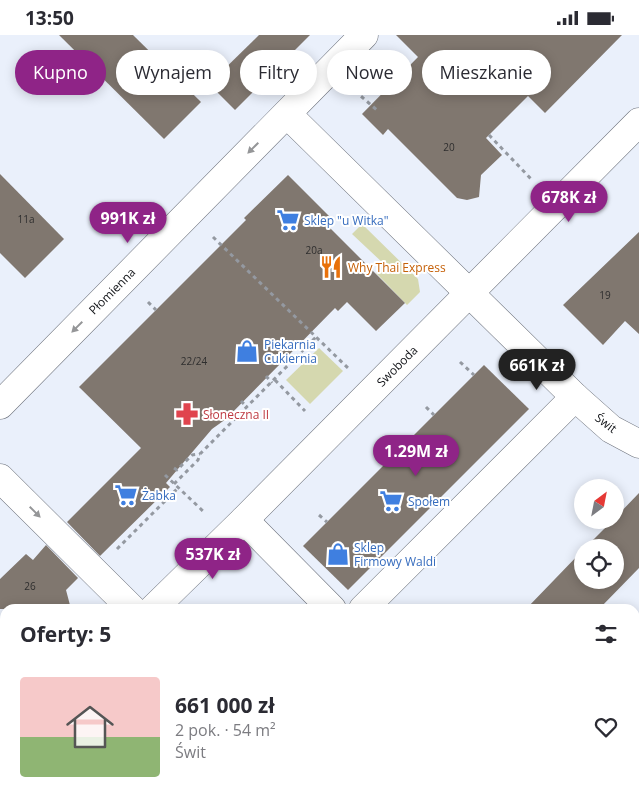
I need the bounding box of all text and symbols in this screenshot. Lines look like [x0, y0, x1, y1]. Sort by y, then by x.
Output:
text: 13:50 [25, 5, 74, 31]
chip: Kupno [15, 50, 106, 95]
chip: Wynajem [116, 50, 230, 95]
chip: Filtry [240, 50, 317, 95]
chip: Nowe [327, 50, 412, 95]
chip: Mieszkanie [422, 50, 551, 95]
house number: 20 [443, 140, 455, 154]
one-way arrow [247, 142, 259, 154]
pin: 678K zł [523, 181, 615, 223]
text: 678K zł [542, 186, 596, 208]
pin: 991K zł [82, 201, 174, 244]
text: 991K zł [101, 207, 155, 229]
supermarket icon: Sklep "u Witka" [275, 207, 301, 233]
house number: 11a [18, 212, 35, 226]
place label: Sklep "u Witka" [304, 212, 389, 229]
house number: 20a [306, 243, 323, 257]
restaurant icon: Why Thai Express [318, 254, 344, 280]
place label: Why Thai Express [348, 259, 446, 276]
street label: Płomienna [85, 264, 139, 318]
house number: 19 [599, 288, 611, 302]
one-way arrow [71, 320, 83, 332]
place label: Piekarnia Cukiernia [264, 336, 317, 367]
shop icon: Piekarnia Cukiernia [234, 338, 260, 364]
street label: Swoboda [373, 342, 421, 390]
pin: 661K zł [491, 349, 583, 391]
house number: 22/24 [181, 354, 208, 368]
text: 661K zł [510, 354, 564, 376]
pharmacy icon: Słoneczna II [174, 401, 200, 427]
place label: Słoneczna II [203, 406, 269, 423]
street label: Świt [592, 409, 620, 437]
pin: 1.29M zł [364, 435, 468, 477]
text: 1.29M zł [384, 440, 448, 462]
north arrow [574, 479, 624, 529]
map controls [574, 479, 624, 589]
supermarket icon: Żabka [113, 482, 139, 508]
place label: Żabka [142, 487, 176, 504]
supermarket icon: Społem [378, 488, 404, 514]
place label: Społem [408, 493, 450, 510]
one-way arrow [28, 506, 40, 518]
pin: 537K zł [167, 537, 259, 580]
place label: Sklep Firmowy Waldi [354, 539, 436, 570]
button: locate [574, 539, 624, 589]
shop icon: Sklep Firmowy Waldi [325, 541, 351, 567]
text: 537K zł [186, 543, 240, 565]
house number: 26 [24, 579, 36, 593]
text: Oferty: 5 [20, 620, 111, 648]
icon: filters [592, 620, 620, 648]
text: 661 000 zł [175, 691, 275, 719]
icon: home [60, 697, 120, 757]
icon: heart [592, 713, 620, 741]
text: 2 pok. · 54 m² [175, 719, 276, 741]
text: Świt [175, 741, 206, 763]

